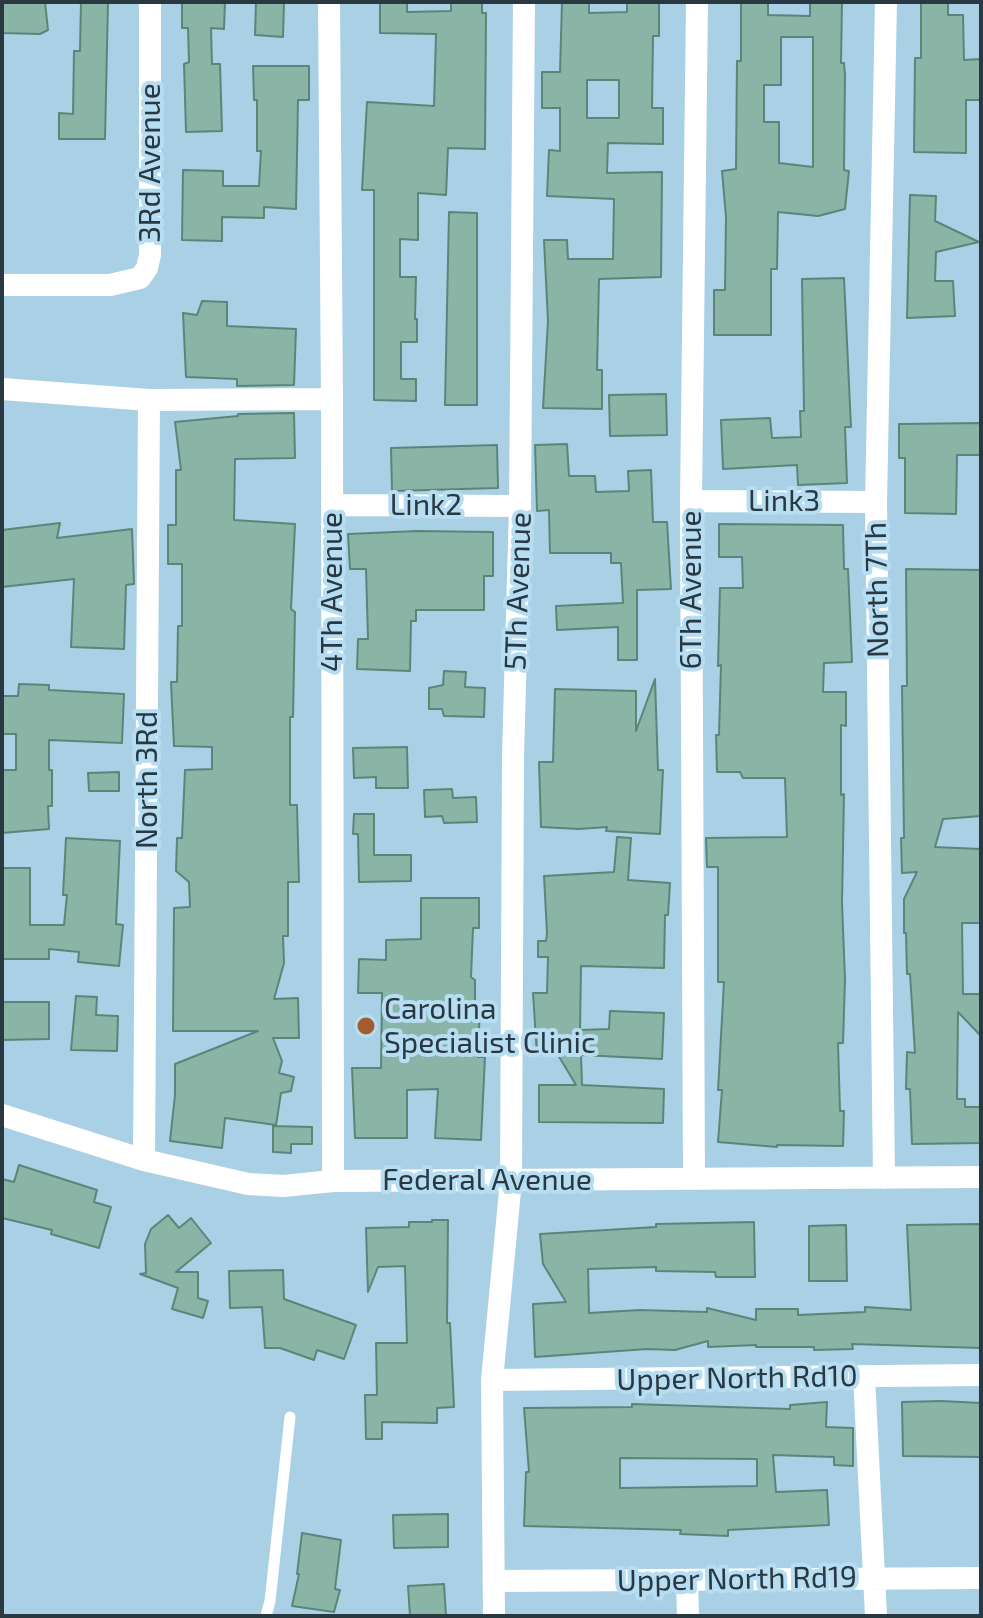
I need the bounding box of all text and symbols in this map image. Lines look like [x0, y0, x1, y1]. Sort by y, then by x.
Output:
street label: 3Rd Avenue [132, 83, 168, 243]
street label: Link3 [748, 483, 820, 519]
street label: Link2 [390, 487, 462, 523]
street label: 6Th Avenue [673, 510, 709, 670]
street label: 5Th Avenue [497, 511, 539, 671]
street label: 4Th Avenue [314, 512, 350, 672]
street label: North 7Th [858, 522, 896, 658]
street label: North 3Rd [129, 711, 165, 849]
place label: Carolina Specialist Clinic [384, 991, 596, 1062]
marker: Carolina Specialist Clinic [355, 1015, 377, 1037]
street label: Federal Avenue [382, 1162, 592, 1198]
street label: Upper North Rd10 [616, 1358, 858, 1398]
street label: Upper North Rd19 [617, 1559, 857, 1599]

